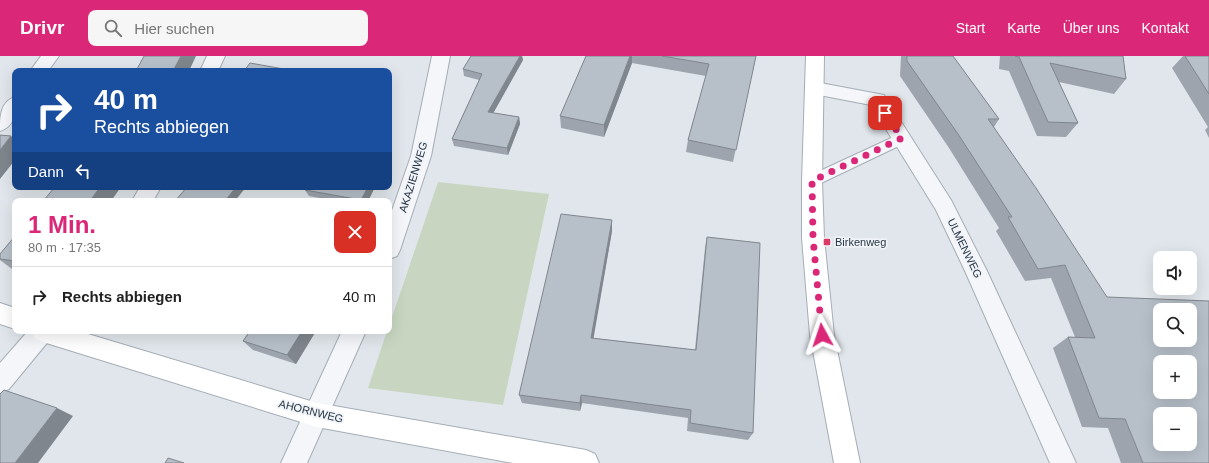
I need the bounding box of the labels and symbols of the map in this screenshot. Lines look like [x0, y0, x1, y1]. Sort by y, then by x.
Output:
pin [868, 96, 902, 130]
street label: AKAZIENWEG [397, 140, 429, 214]
street label: ULMENWEG [945, 216, 985, 280]
place label: Birkenweg [835, 236, 886, 248]
marker: Birkenweg [822, 237, 832, 247]
position arrow [801, 314, 843, 356]
street label: AHORNWEG [278, 397, 344, 425]

